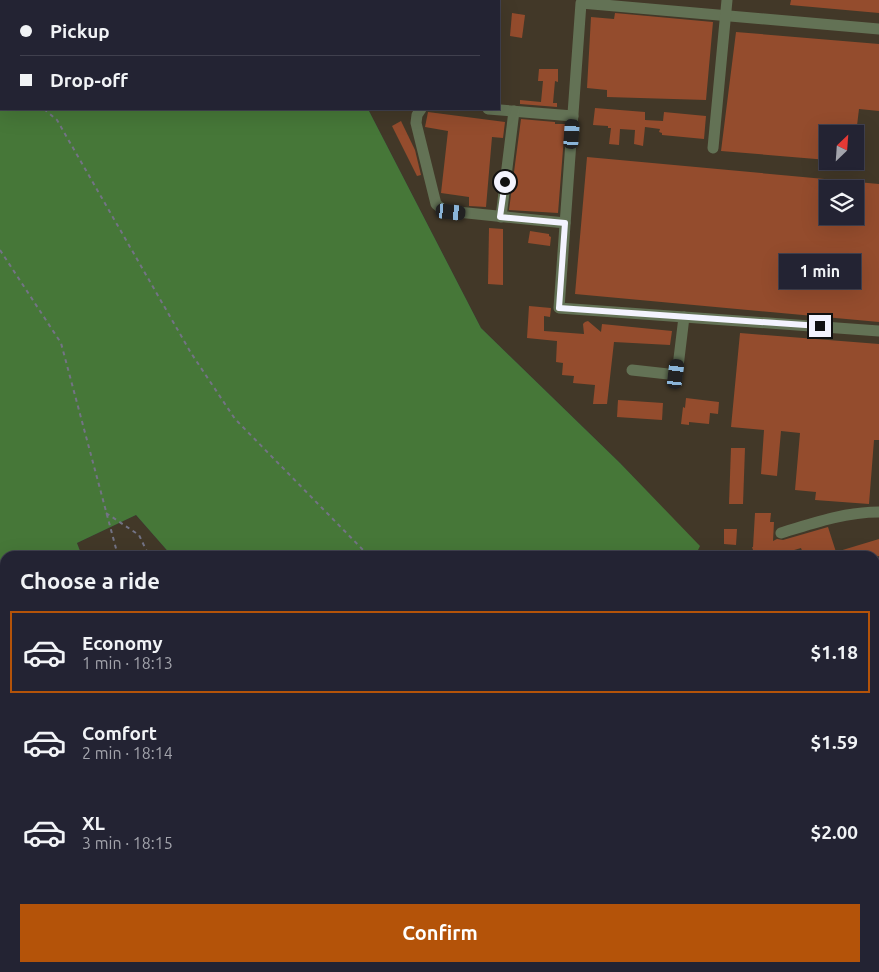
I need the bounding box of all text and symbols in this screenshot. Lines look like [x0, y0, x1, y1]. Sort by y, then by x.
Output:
text: Pickup [50, 20, 110, 42]
text: Drop-off [50, 69, 128, 91]
car [563, 119, 580, 149]
north arrow [819, 125, 864, 170]
map controls [819, 125, 864, 225]
route start [494, 171, 516, 193]
button: layers [819, 180, 864, 225]
car [435, 203, 466, 221]
callout: 1 min [779, 254, 861, 288]
text: 1 min [800, 262, 840, 280]
route end [809, 315, 831, 337]
car [666, 358, 685, 390]
text: Choose a ride [20, 568, 160, 593]
icon: car [22, 630, 67, 675]
text: Economy [82, 632, 163, 654]
text: $1.18 [810, 641, 858, 663]
text: 1 min · 18:13 [82, 654, 173, 672]
icon: car [22, 720, 67, 765]
text: Comfort [82, 722, 157, 744]
text: $1.59 [810, 731, 858, 753]
text: 2 min · 18:14 [82, 744, 173, 762]
icon: car [22, 810, 67, 855]
text: XL [82, 812, 105, 834]
text: $2.00 [810, 821, 858, 843]
text: 3 min · 18:15 [82, 834, 173, 852]
button: Confirm [20, 904, 860, 962]

